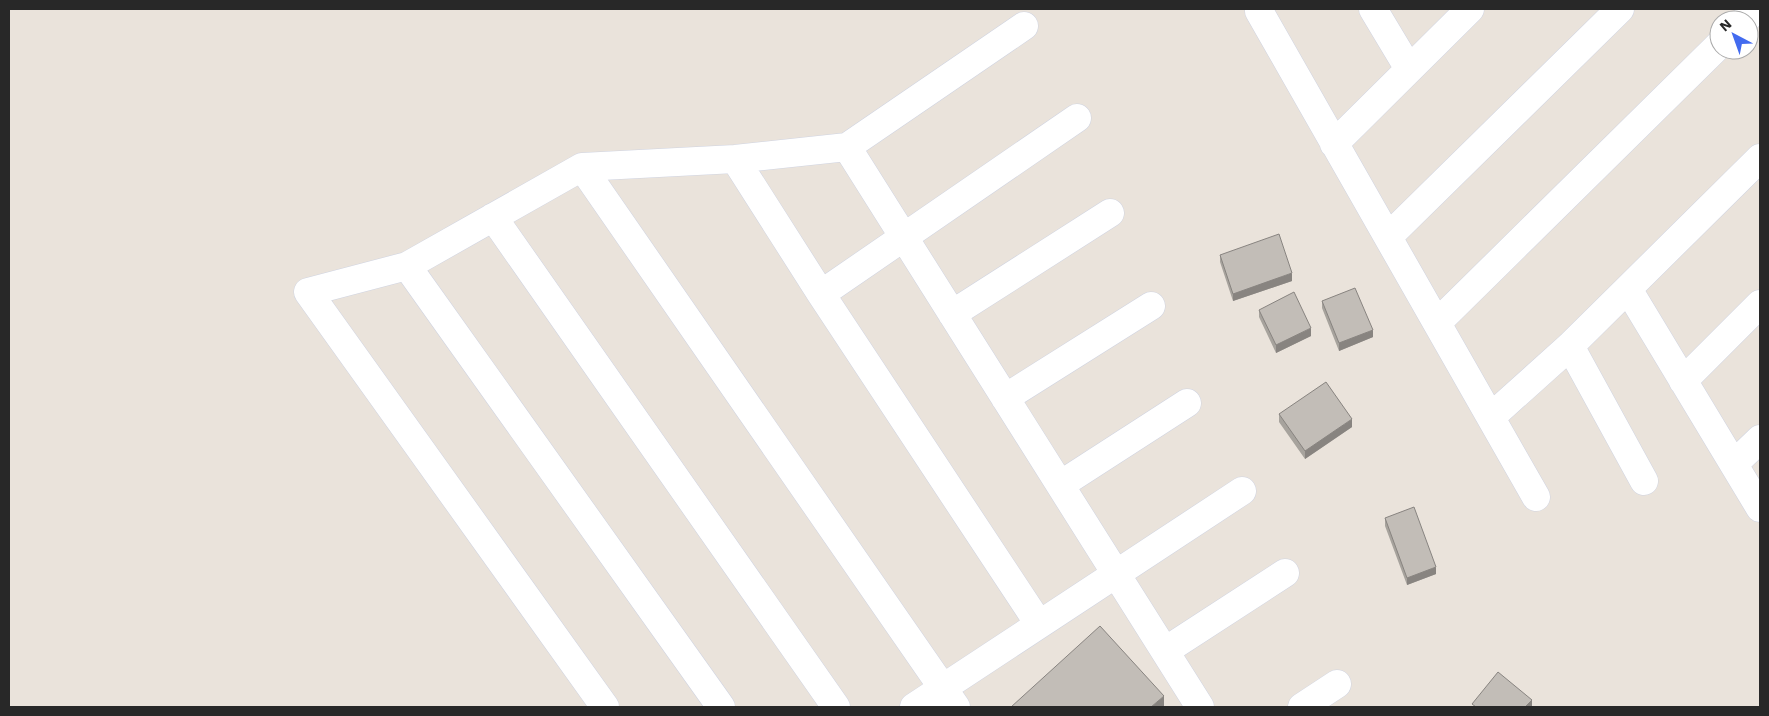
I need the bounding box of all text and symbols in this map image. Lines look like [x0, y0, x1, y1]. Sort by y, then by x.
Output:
north arrow [1709, 10, 1759, 60]
text: N [1716, 16, 1735, 35]

